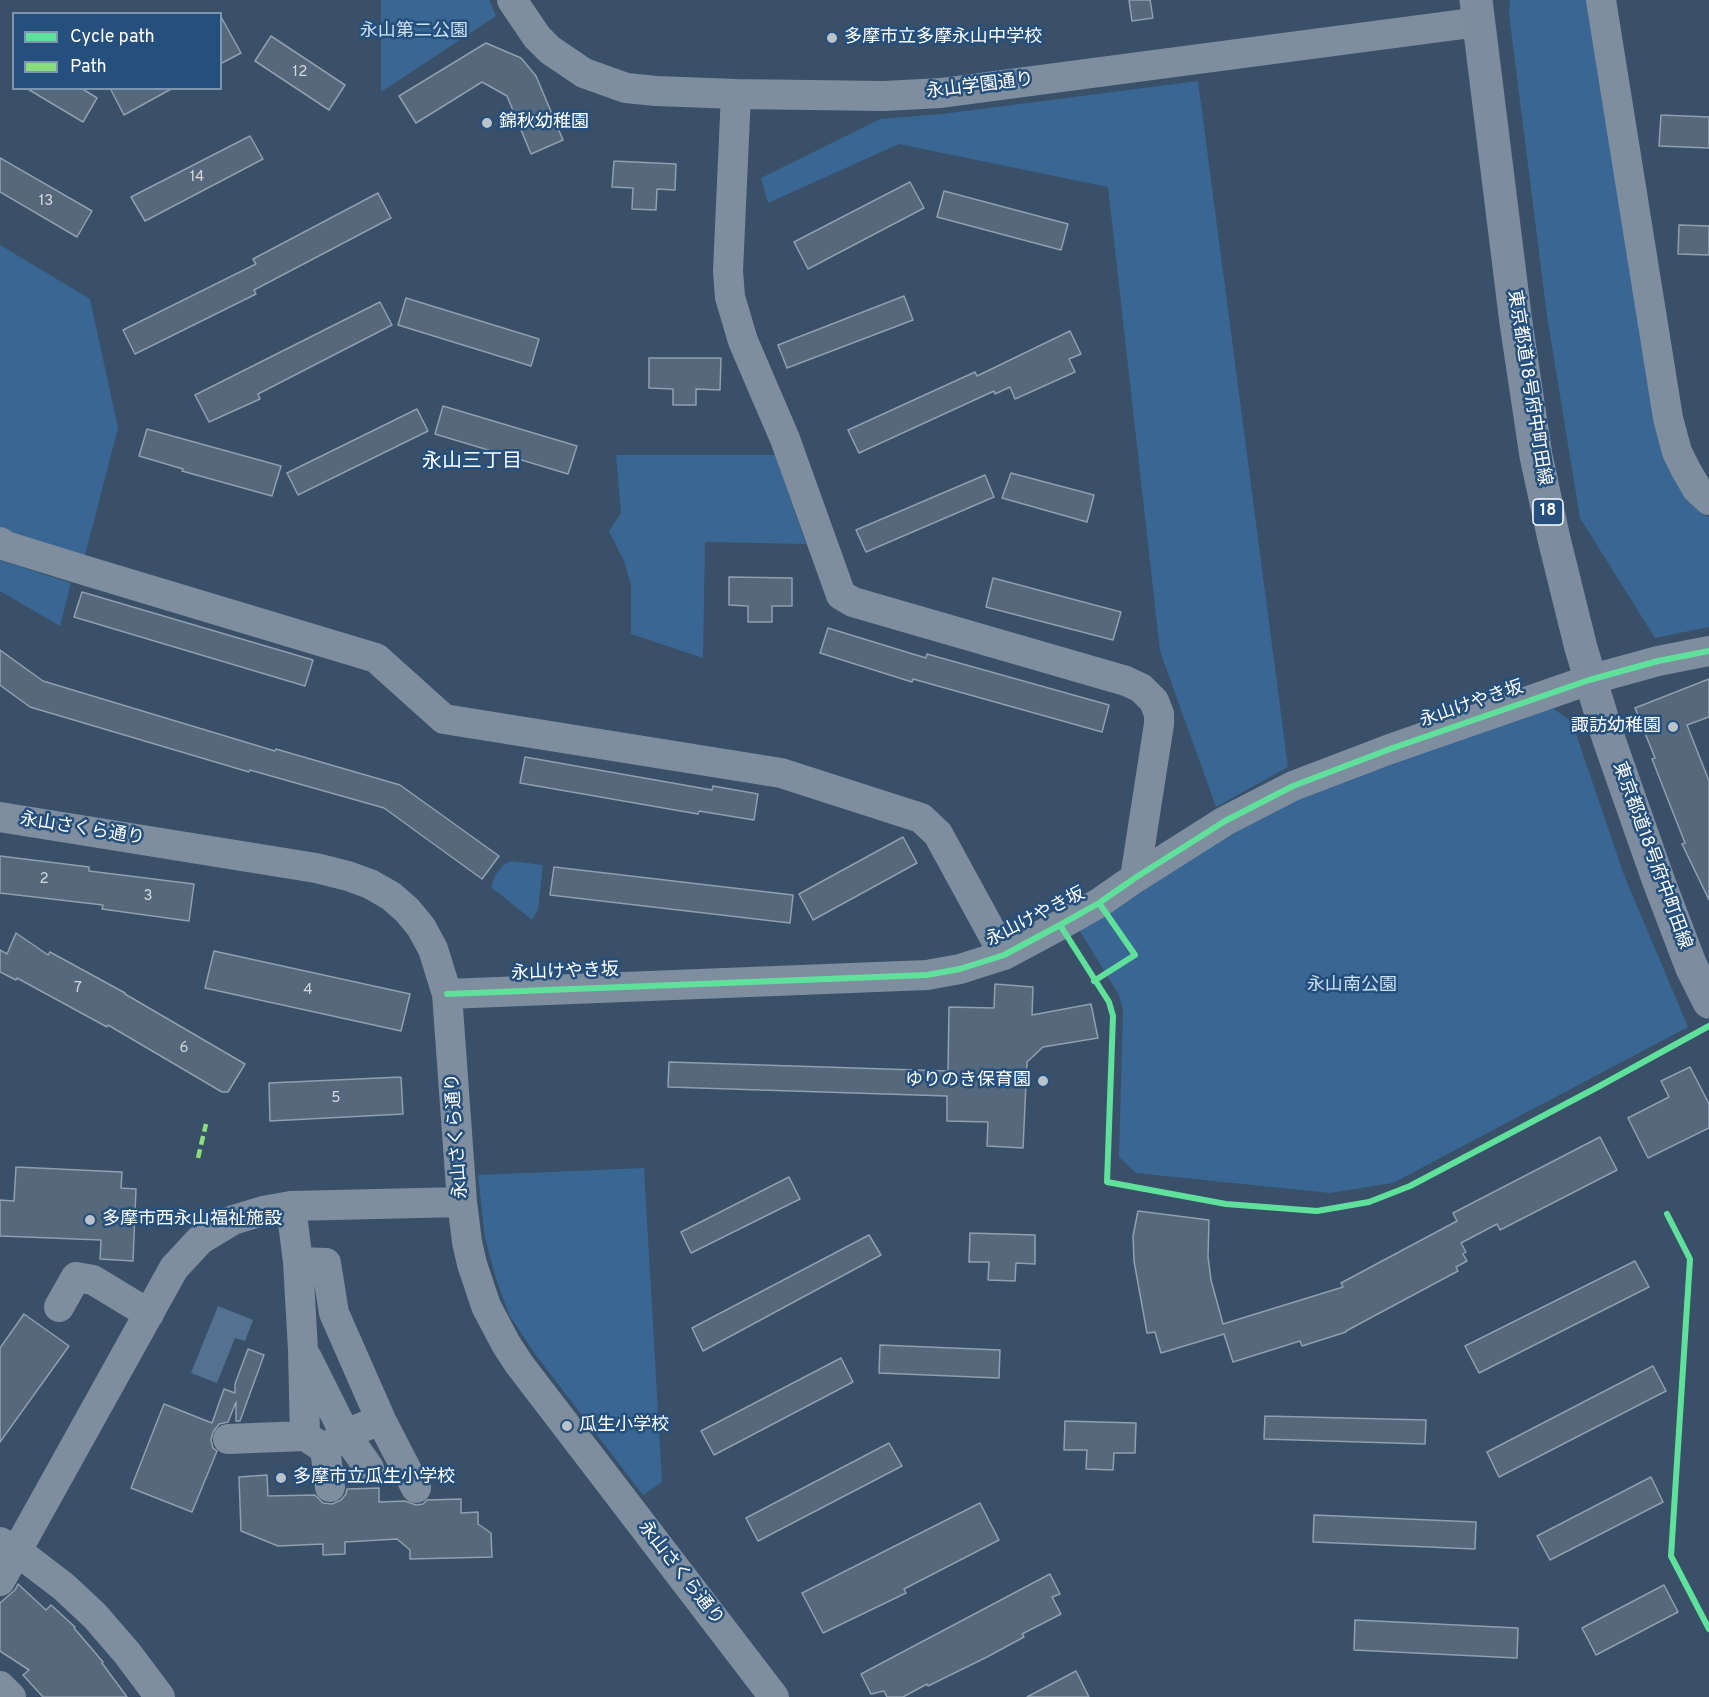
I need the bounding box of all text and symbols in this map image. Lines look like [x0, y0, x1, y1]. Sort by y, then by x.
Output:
legend [12, 12, 222, 90]
park label: 永山第二公園 [360, 21, 468, 43]
text: Cycle path [70, 26, 155, 49]
place label: 多摩市立多摩永山中学校 [844, 27, 1042, 49]
marker: 多摩市立多摩永山中学校 [825, 31, 839, 45]
text: Path [70, 56, 107, 79]
house number: 12 [293, 64, 307, 82]
street label: 永山学園通り [925, 70, 1035, 104]
place label: 錦秋幼稚園 [499, 112, 589, 134]
marker: 錦秋幼稚園 [480, 116, 494, 130]
house number: 14 [190, 169, 204, 187]
house number: 13 [39, 193, 53, 211]
street label: 東京都道18号府中町田線 [1502, 289, 1554, 487]
district label: 永山三丁目 [422, 451, 522, 475]
road number: 18 [1533, 499, 1563, 525]
street label: 永山けやき坂 [1417, 677, 1527, 733]
place label: 諏訪幼稚園 [1571, 716, 1661, 738]
marker: 諏訪幼稚園 [1666, 720, 1680, 734]
street label: 東京都道18号府中町田線 [1607, 759, 1695, 953]
street label: 永山さくら通り [18, 809, 146, 851]
house number: 2 [39, 871, 49, 889]
street label: 永山けやき坂 [983, 884, 1089, 952]
house number: 3 [143, 888, 153, 906]
street label: 永山けやき坂 [511, 960, 619, 986]
park label: 永山南公園 [1307, 975, 1397, 997]
house number: 7 [74, 980, 82, 998]
house number: 4 [303, 982, 313, 1000]
house number: 6 [180, 1040, 188, 1058]
place label: ゆりのき保育園 [905, 1070, 1031, 1092]
street label: 永山さくら通り [443, 1072, 473, 1200]
marker: ゆりのき保育園 [1036, 1074, 1050, 1088]
house number: 5 [331, 1090, 341, 1108]
place label: 多摩市西永山福祉施設 [102, 1209, 282, 1231]
marker: 多摩市西永山福祉施設 [83, 1213, 97, 1227]
place label: 瓜生小学校 [579, 1415, 669, 1437]
marker: 瓜生小学校 [560, 1419, 574, 1433]
place label: 多摩市立瓜生小学校 [293, 1467, 455, 1489]
marker: 多摩市立瓜生小学校 [274, 1471, 288, 1485]
street label: 永山さくら通り [633, 1518, 727, 1630]

